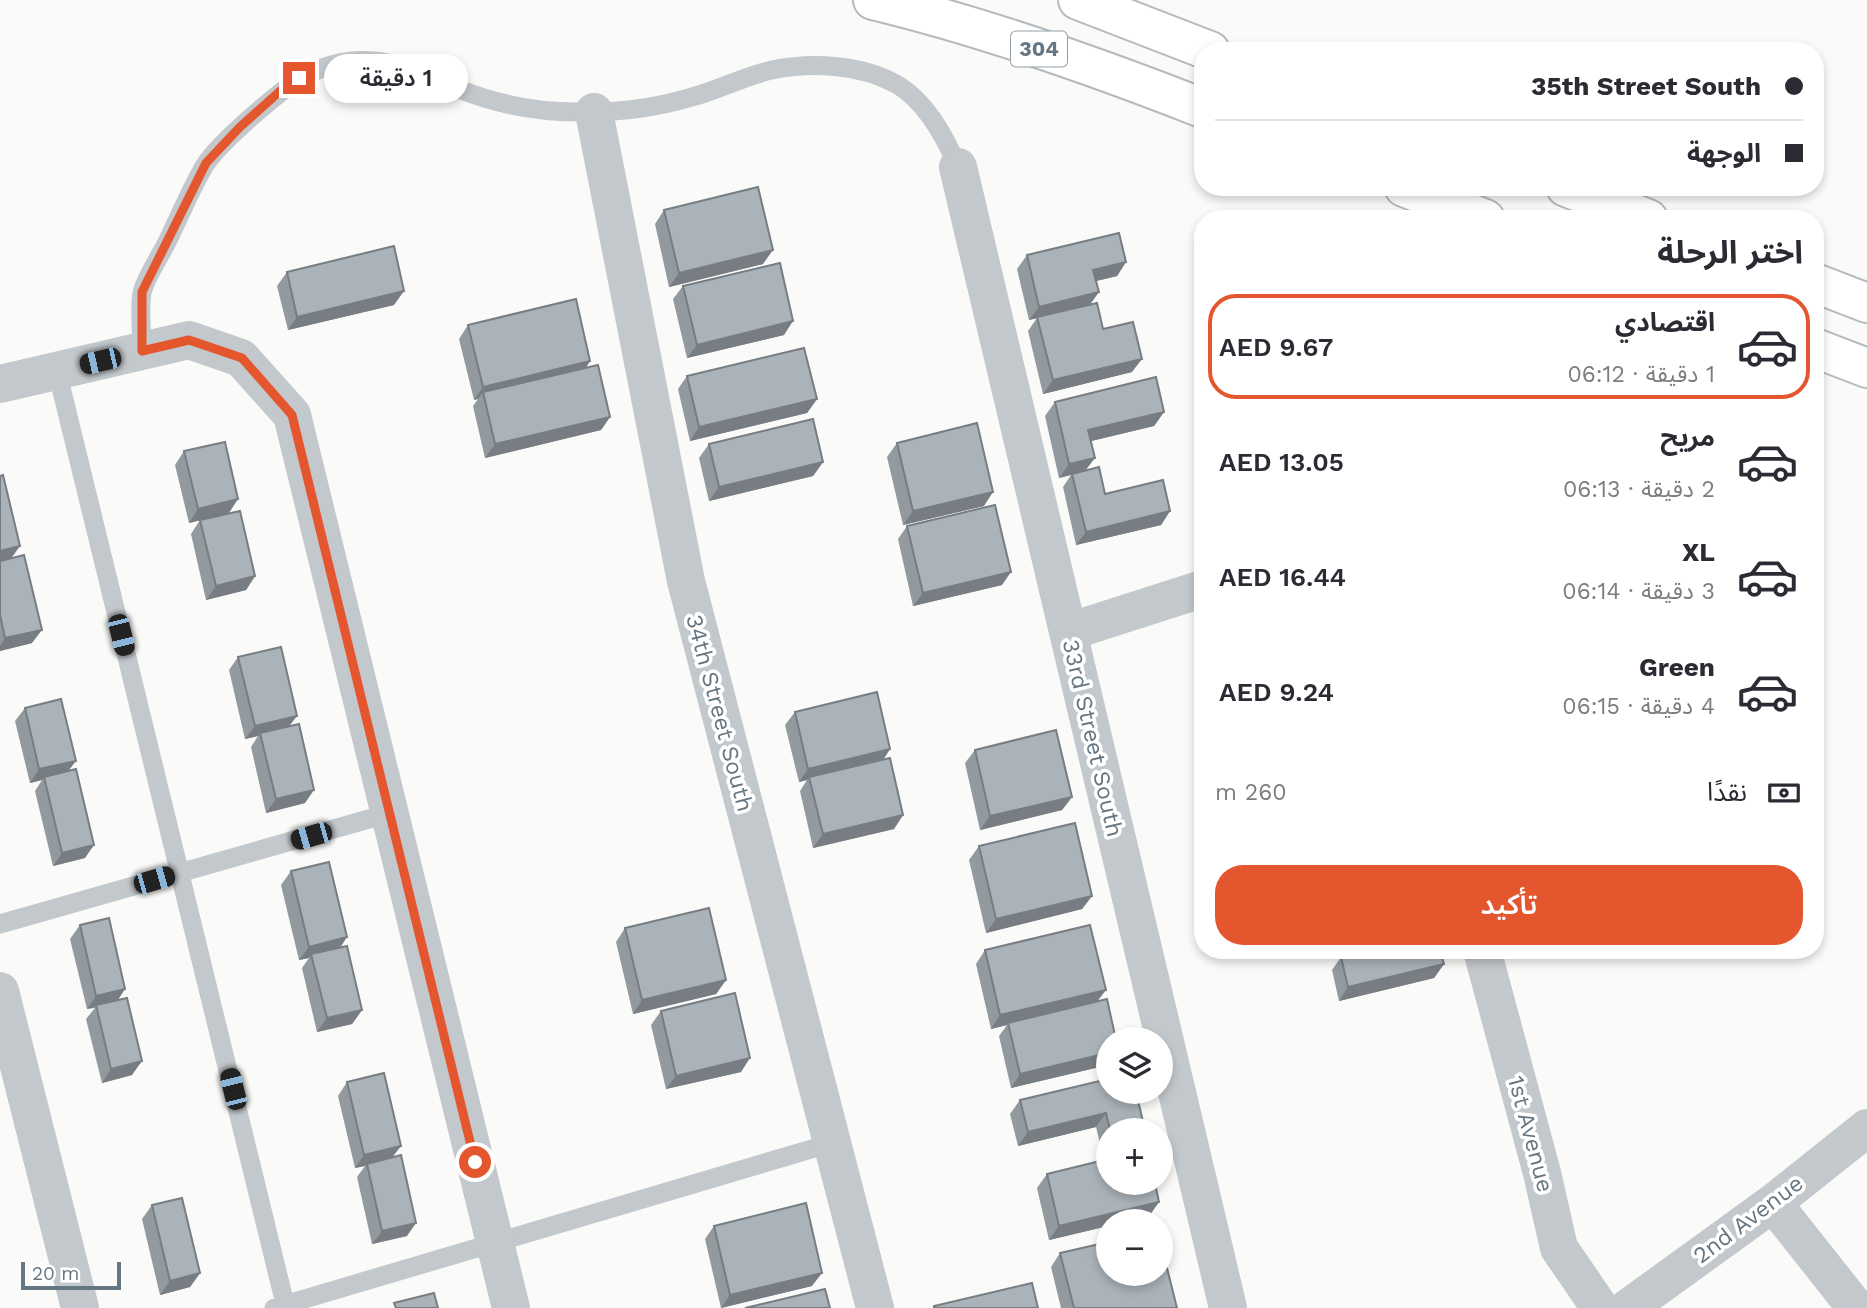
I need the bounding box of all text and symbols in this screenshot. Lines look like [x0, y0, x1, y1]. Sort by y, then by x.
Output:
road number: 304 [1011, 32, 1067, 66]
callout: 1 دقيقة [324, 54, 467, 102]
route end [283, 62, 315, 94]
text: 1 دقيقة [360, 65, 432, 92]
text: 35th Street South [1531, 71, 1761, 101]
text: الوجهة [1687, 138, 1761, 168]
text: اختر الرحلة [1657, 233, 1803, 271]
text: اقتصادي [1615, 307, 1715, 337]
icon: car [1736, 315, 1799, 378]
text: AED 9.67 [1219, 332, 1333, 362]
car [78, 346, 123, 376]
text: 1 دقيقة · 06:12 [1567, 361, 1715, 388]
text: مريح [1660, 422, 1715, 452]
icon: car [1736, 430, 1799, 493]
text: AED 13.05 [1219, 447, 1344, 477]
text: 2 دقيقة · 06:13 [1563, 476, 1715, 503]
text: XL [1682, 537, 1715, 567]
icon: car [1736, 545, 1799, 608]
text: AED 16.44 [1219, 562, 1346, 592]
text: 3 دقيقة · 06:14 [1562, 578, 1715, 605]
car [106, 612, 137, 658]
street label: 34th Street South [680, 612, 759, 815]
street label: 33rd Street South [1057, 637, 1128, 839]
text: Green [1639, 652, 1715, 682]
icon: car [1736, 660, 1799, 723]
text: AED 9.24 [1219, 677, 1334, 707]
text: 4 دقيقة · 06:15 [1562, 693, 1715, 720]
icon: cash [1765, 774, 1803, 812]
text: نقدًا [1707, 777, 1747, 807]
text: 260 m [1215, 779, 1286, 806]
car [288, 820, 335, 852]
car [131, 864, 178, 896]
button: تأكيد [1215, 865, 1803, 945]
map controls [1096, 1027, 1173, 1286]
button: layers [1096, 1027, 1173, 1104]
car [218, 1066, 249, 1112]
street label: 1st Avenue [1502, 1073, 1559, 1195]
button: + [1096, 1118, 1173, 1195]
route start [459, 1146, 491, 1178]
street label: 2nd Avenue [1688, 1169, 1808, 1269]
button: − [1096, 1209, 1173, 1286]
scale bar [21, 1259, 121, 1291]
text: 20 m [32, 1262, 79, 1285]

